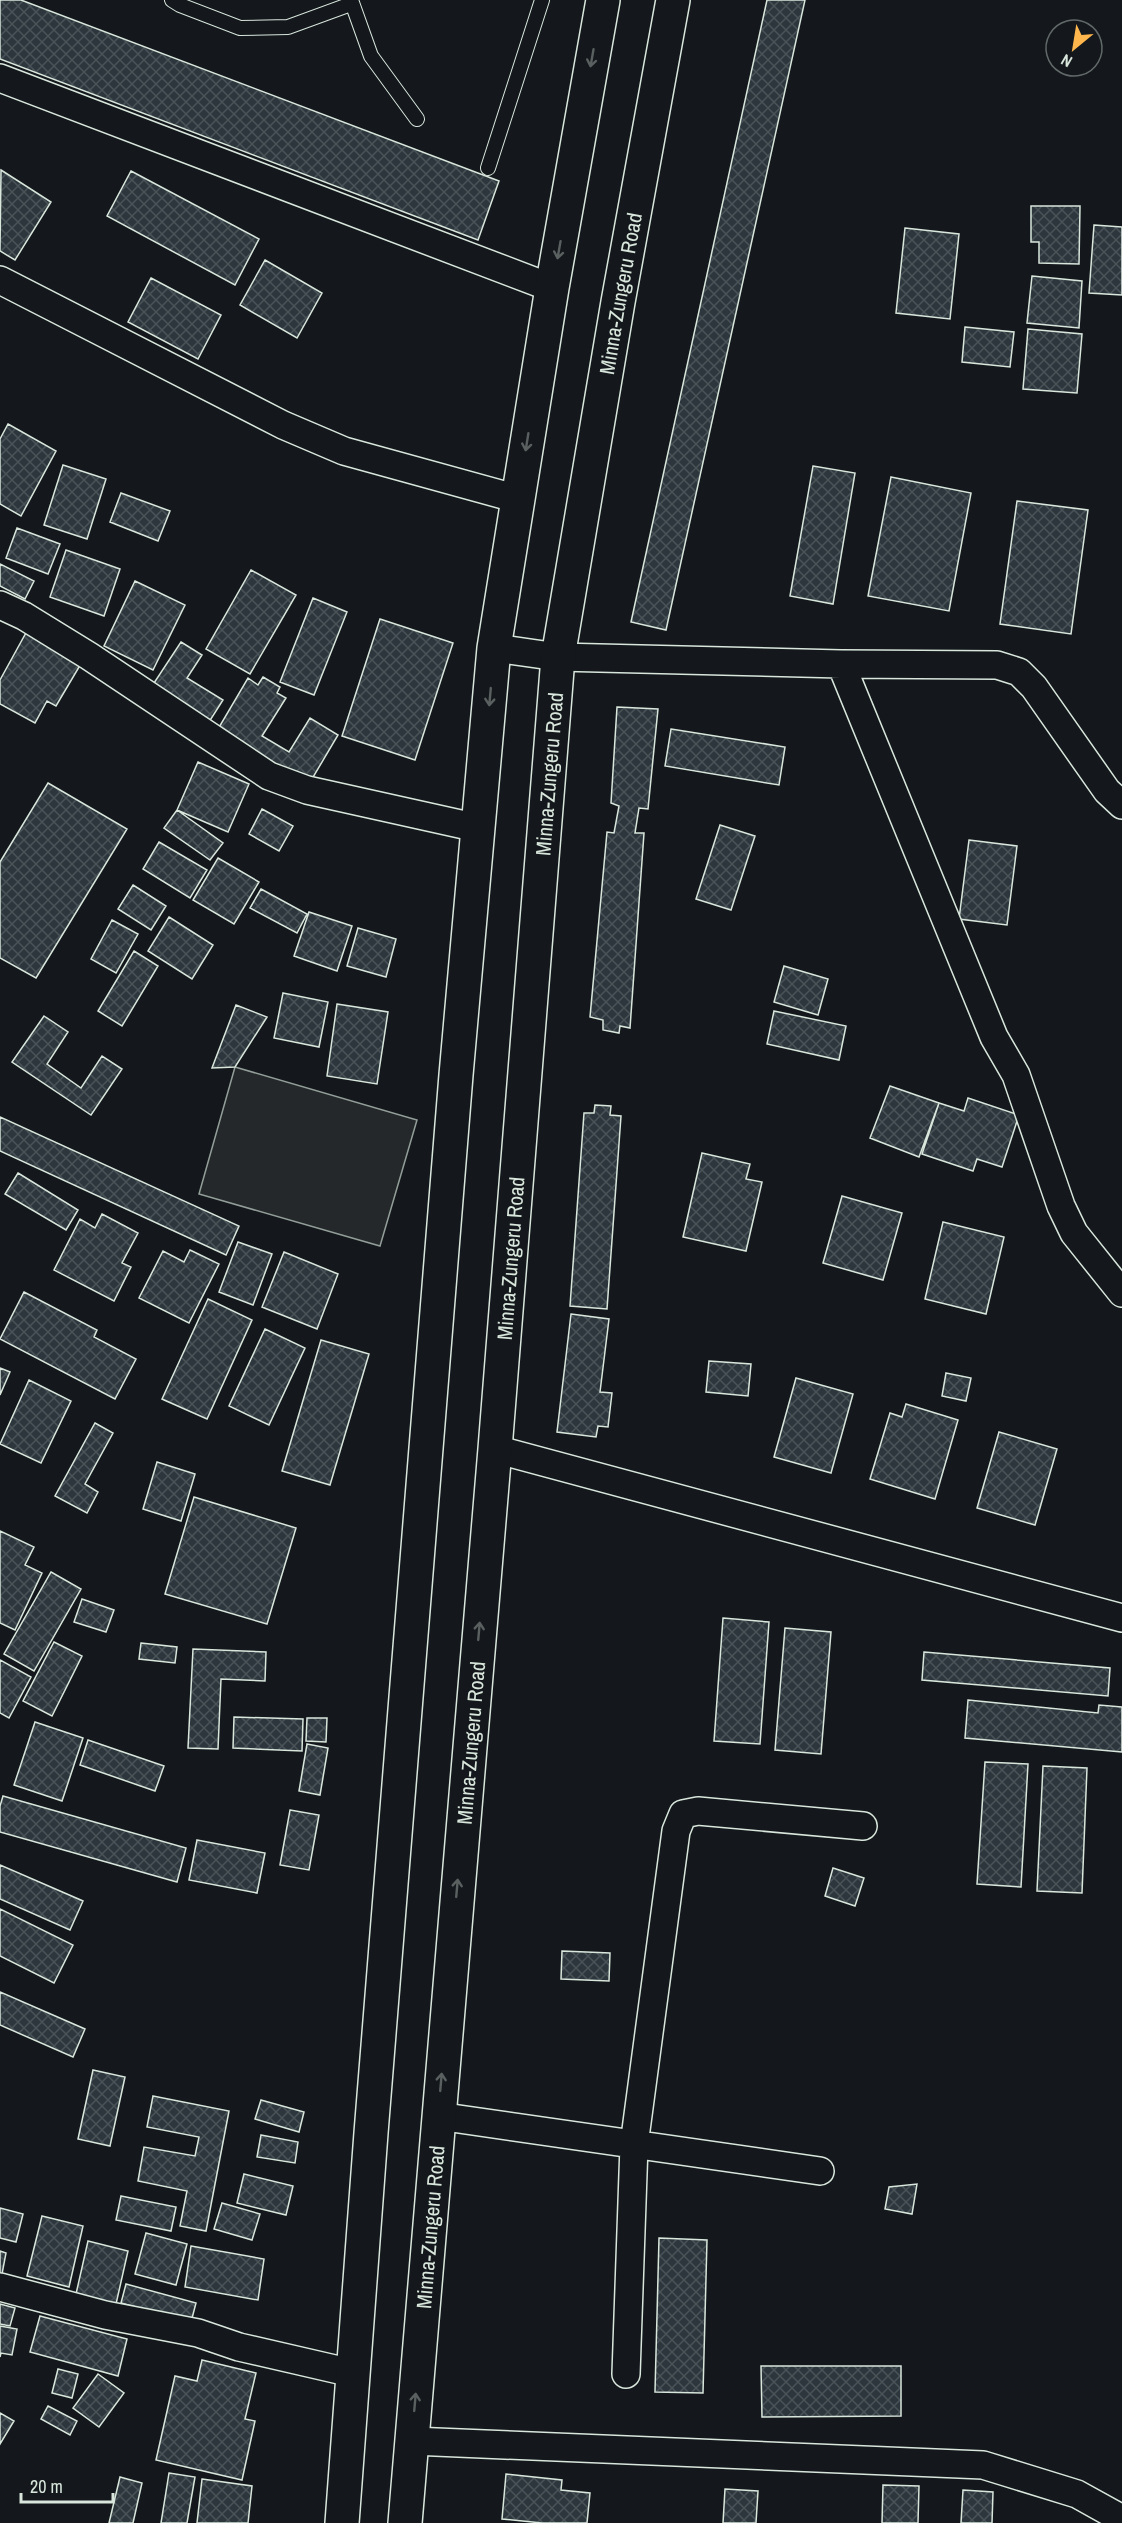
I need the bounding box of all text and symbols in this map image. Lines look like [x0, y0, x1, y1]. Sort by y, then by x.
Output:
north arrow [1044, 18, 1104, 78]
one-way arrow [587, 47, 598, 67]
text: N [1057, 49, 1076, 73]
street label: Minna-Zungeru Road [592, 210, 648, 377]
one-way arrow [553, 239, 564, 259]
one-way arrow [522, 432, 533, 452]
one-way arrow [484, 687, 495, 707]
street label: Minna-Zungeru Road [528, 691, 570, 857]
street label: Minna-Zungeru Road [489, 1176, 531, 1341]
one-way arrow [474, 1621, 485, 1641]
street label: Minna-Zungeru Road [449, 1660, 492, 1826]
one-way arrow [452, 1878, 463, 1898]
one-way arrow [436, 2072, 447, 2092]
street label: Minna-Zungeru Road [409, 2144, 451, 2310]
one-way arrow [410, 2392, 421, 2412]
scale bar [21, 2466, 112, 2504]
text: 20 m [30, 2474, 63, 2499]

